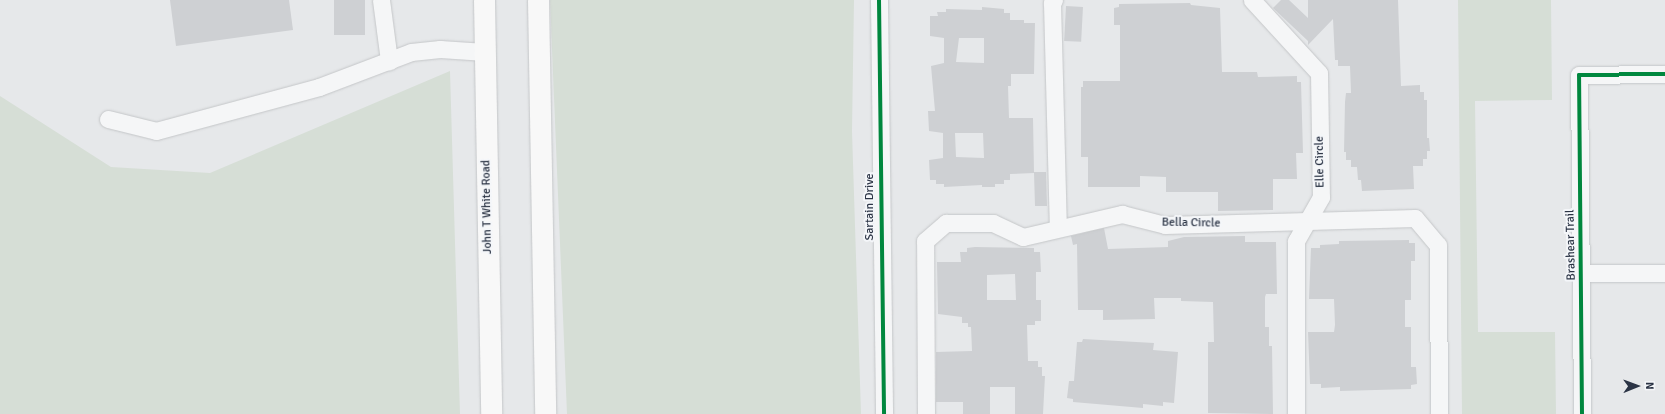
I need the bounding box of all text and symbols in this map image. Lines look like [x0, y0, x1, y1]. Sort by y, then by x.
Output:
street label: Elle Circle [1312, 136, 1328, 188]
street label: John T White Road [479, 160, 495, 254]
street label: Sartain Drive [863, 174, 877, 240]
street label: Brashear Trail [1563, 209, 1579, 281]
street label: Bella Circle [1162, 215, 1220, 231]
north arrow [1617, 366, 1657, 406]
text: N [1643, 382, 1656, 390]

